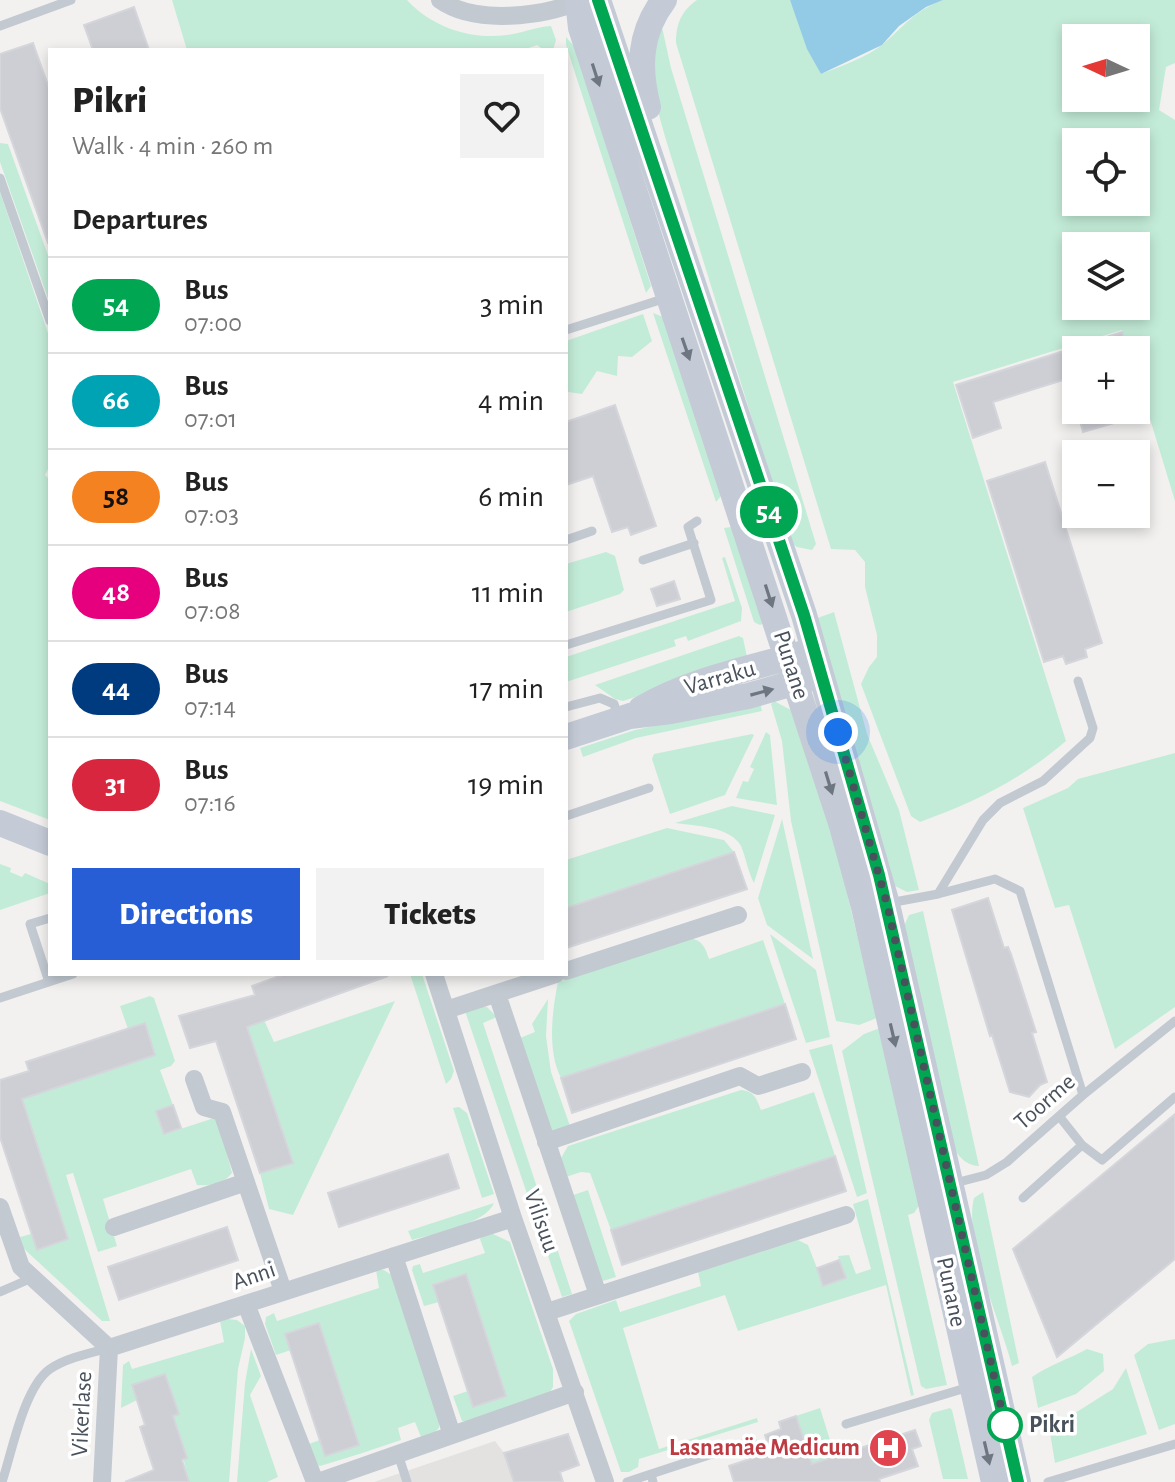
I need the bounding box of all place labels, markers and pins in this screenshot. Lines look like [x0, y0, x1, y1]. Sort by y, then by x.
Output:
marker: Pikri [988, 1408, 1022, 1442]
place label: Pikri [1029, 1413, 1075, 1437]
hospital icon: Lasnamäe Medicum [867, 1427, 909, 1469]
place label: Lasnamäe Medicum [669, 1436, 860, 1460]

